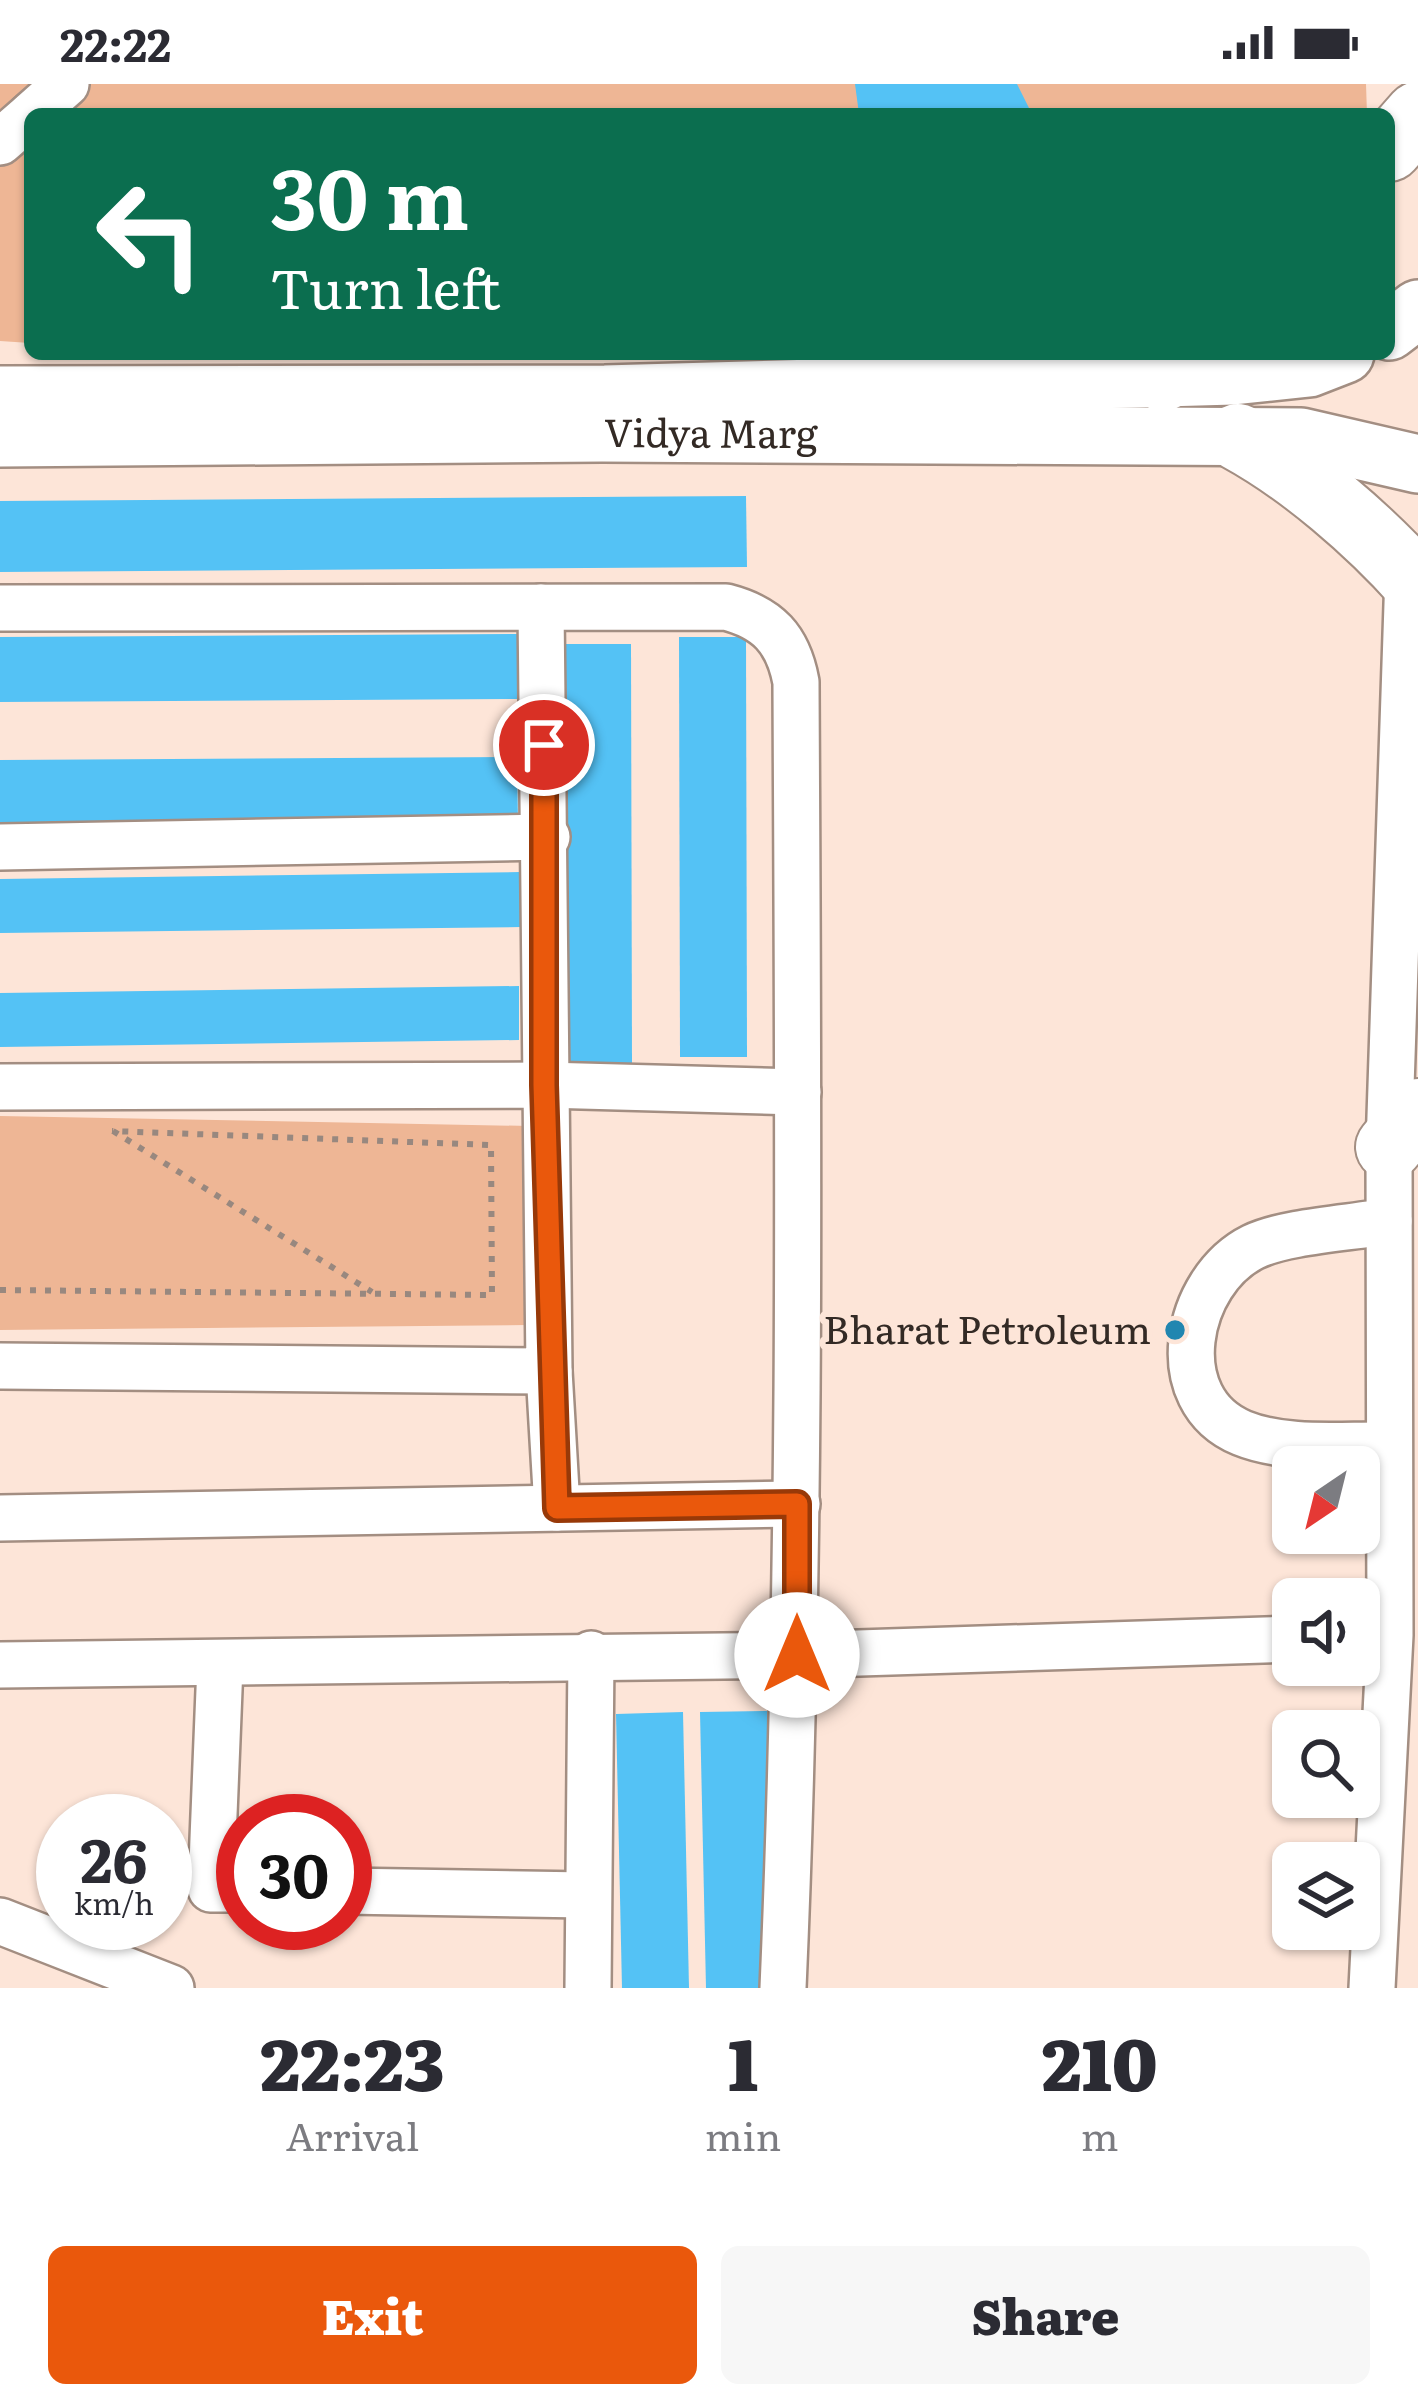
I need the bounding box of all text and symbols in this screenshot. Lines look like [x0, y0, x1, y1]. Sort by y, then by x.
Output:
text: 22:22 [60, 9, 171, 76]
text: 30 m [270, 131, 469, 256]
icon: left [72, 156, 228, 312]
text: Turn left [270, 245, 501, 326]
street label: Vidya Marg [604, 401, 818, 460]
pin [493, 694, 595, 796]
icon: arrive [511, 712, 577, 778]
place label: Bharat Petroleum [823, 1298, 1151, 1356]
marker: Bharat Petroleum [1162, 1317, 1188, 1343]
north arrow [1272, 1446, 1380, 1554]
map controls [1272, 1446, 1380, 1950]
button: sound [1272, 1578, 1380, 1686]
position arrow [734, 1592, 860, 1718]
button: search [1272, 1710, 1380, 1818]
speed limit sign: 30 [216, 1794, 372, 1950]
text: 26 [80, 1812, 148, 1901]
button: layers [1272, 1842, 1380, 1950]
text: km/h [74, 1880, 154, 1924]
text: 22:23 [260, 2006, 444, 2113]
text: 1 [728, 2006, 758, 2113]
text: 210 [1042, 2006, 1158, 2113]
text: Arrival [286, 2105, 419, 2163]
text: min [705, 2105, 781, 2163]
text: m [1081, 2105, 1119, 2163]
button: Exit [48, 2246, 697, 2384]
button: Share [721, 2246, 1370, 2384]

